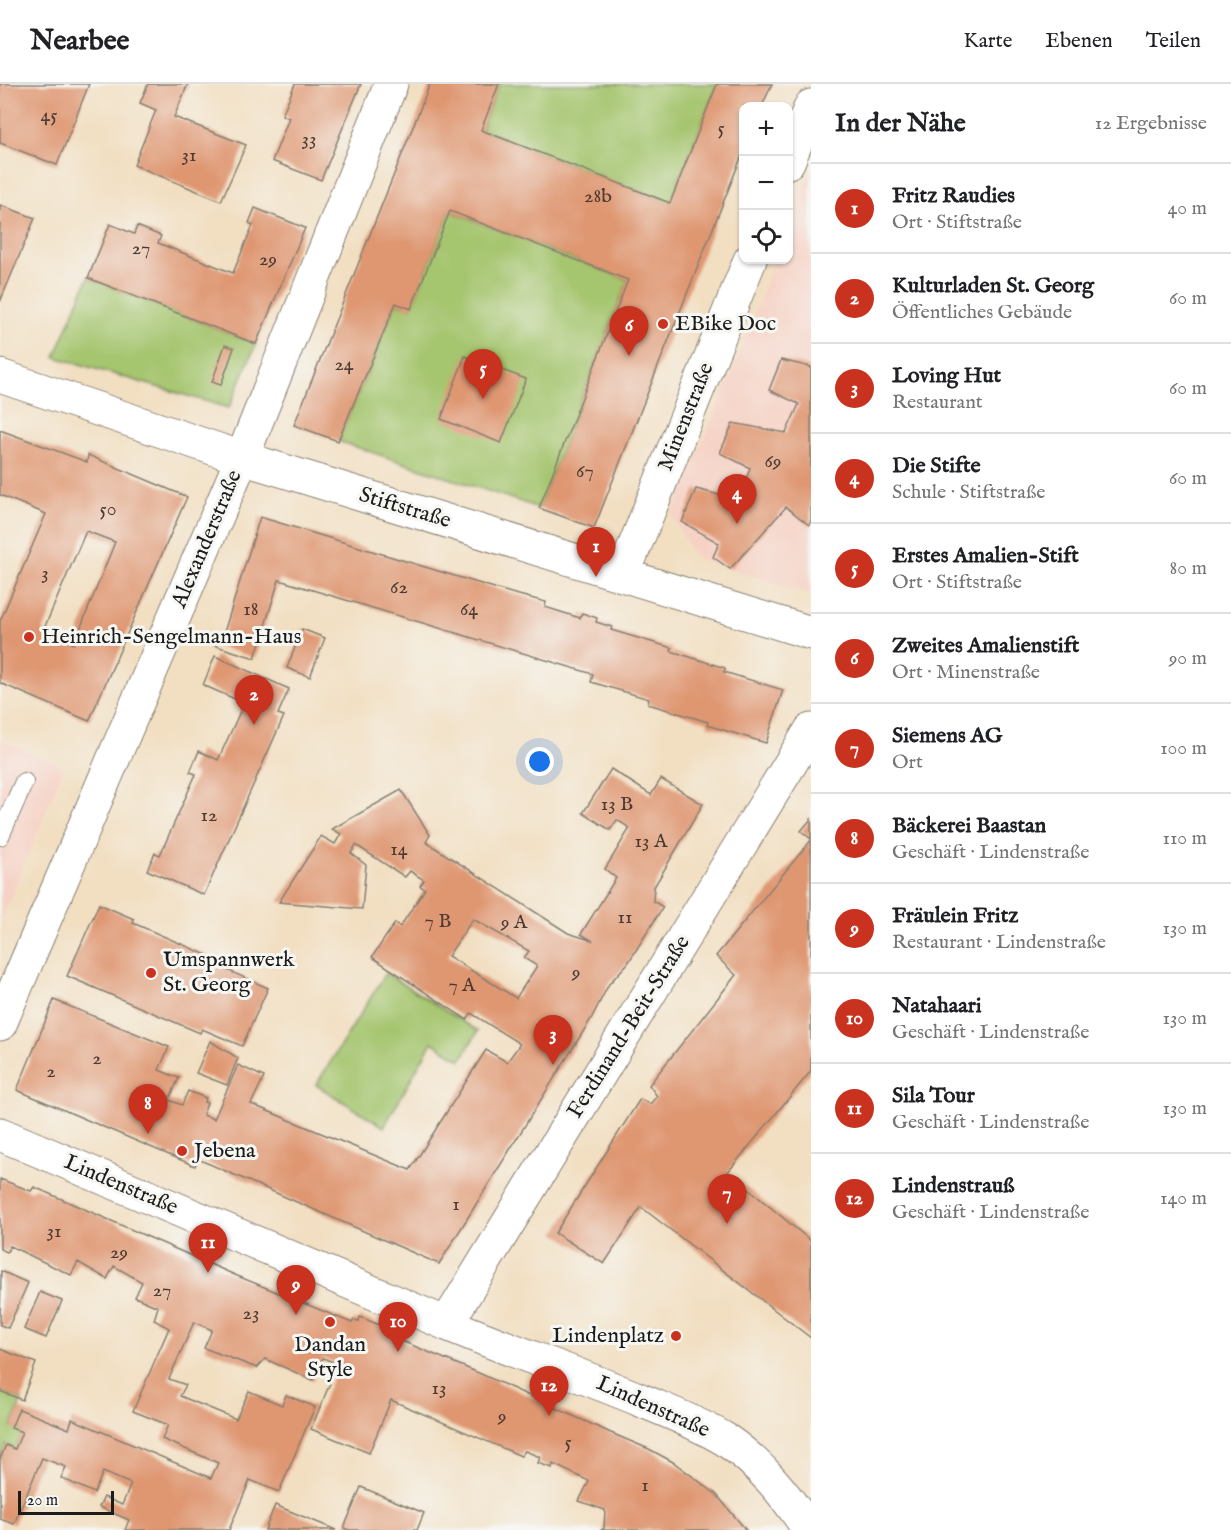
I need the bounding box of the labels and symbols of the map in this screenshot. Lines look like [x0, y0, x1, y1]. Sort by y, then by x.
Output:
house number: 45 [41, 103, 57, 128]
house number: 5 [717, 116, 725, 141]
house number: 33 [302, 127, 316, 152]
house number: 31 [182, 143, 196, 168]
house number: 28b [584, 184, 612, 209]
house number: 27 [132, 236, 150, 261]
house number: 29 [259, 247, 277, 272]
pin: 6 [610, 306, 648, 356]
place label: EBike Doc [675, 310, 776, 338]
marker: EBike Doc [656, 317, 670, 331]
pin: 5 [464, 350, 502, 399]
house number: 24 [334, 352, 354, 377]
street label: Minenstraße [652, 359, 720, 475]
house number: 69 [764, 449, 782, 474]
house number: 67 [576, 459, 594, 484]
street label: Alexanderstraße [165, 466, 249, 613]
pin: 4 [718, 474, 756, 524]
street label: Stiftstraße [356, 481, 454, 535]
house number: 50 [100, 497, 117, 522]
pin: 1 [576, 528, 616, 577]
house number: 3 [41, 561, 49, 586]
house number: 62 [390, 575, 408, 600]
house number: 18 [243, 597, 259, 622]
house number: 64 [460, 597, 478, 622]
place label: Heinrich-Sengelmann-Haus [41, 623, 301, 651]
marker: Heinrich-Sengelmann-Haus [22, 630, 36, 644]
pin: 2 [234, 676, 274, 725]
your location [525, 747, 554, 776]
house number: 13 B [601, 792, 633, 817]
house number: 12 [201, 803, 217, 828]
house number: 13 A [635, 829, 668, 854]
house number: 14 [390, 837, 408, 862]
house number: 11 [618, 905, 632, 930]
house number: 7 B [425, 909, 451, 934]
house number: 9 A [500, 910, 528, 935]
street label: Ferdinand-Beit-Straße [561, 930, 697, 1124]
place label: Umspannwerk St. Georg [163, 946, 295, 999]
house number: 9 [571, 960, 580, 985]
marker: Umspannwerk St. Georg [144, 966, 158, 980]
house number: 7 A [448, 973, 476, 998]
pin: 3 [534, 1016, 572, 1065]
house number: 2 [92, 1046, 102, 1071]
house number: 2 [46, 1059, 56, 1084]
pin: 8 [128, 1084, 168, 1134]
place label: Jebena [191, 1137, 256, 1165]
marker: Jebena [175, 1144, 189, 1158]
street label: Lindenstraße [60, 1148, 182, 1222]
pin: 7 [708, 1174, 746, 1224]
house number: 1 [452, 1192, 460, 1217]
house number: 31 [47, 1219, 61, 1244]
pin: 11 [188, 1224, 228, 1273]
house number: 29 [110, 1240, 128, 1265]
pin: 9 [276, 1266, 316, 1315]
house number: 27 [153, 1278, 171, 1303]
house number: 23 [243, 1301, 259, 1326]
pin: 10 [378, 1302, 418, 1352]
marker: Dandan Style [323, 1315, 337, 1329]
place label: Lindenplatz [552, 1322, 664, 1350]
marker: Lindenplatz [669, 1329, 683, 1343]
place label: Dandan Style [294, 1331, 366, 1384]
pin: 12 [530, 1366, 568, 1416]
street label: Lindenstraße [592, 1370, 714, 1444]
house number: 13 [432, 1376, 446, 1401]
house number: 9 [497, 1404, 506, 1429]
house number: 5 [564, 1430, 572, 1455]
house number: 1 [641, 1473, 649, 1498]
scale bar [18, 1488, 114, 1516]

